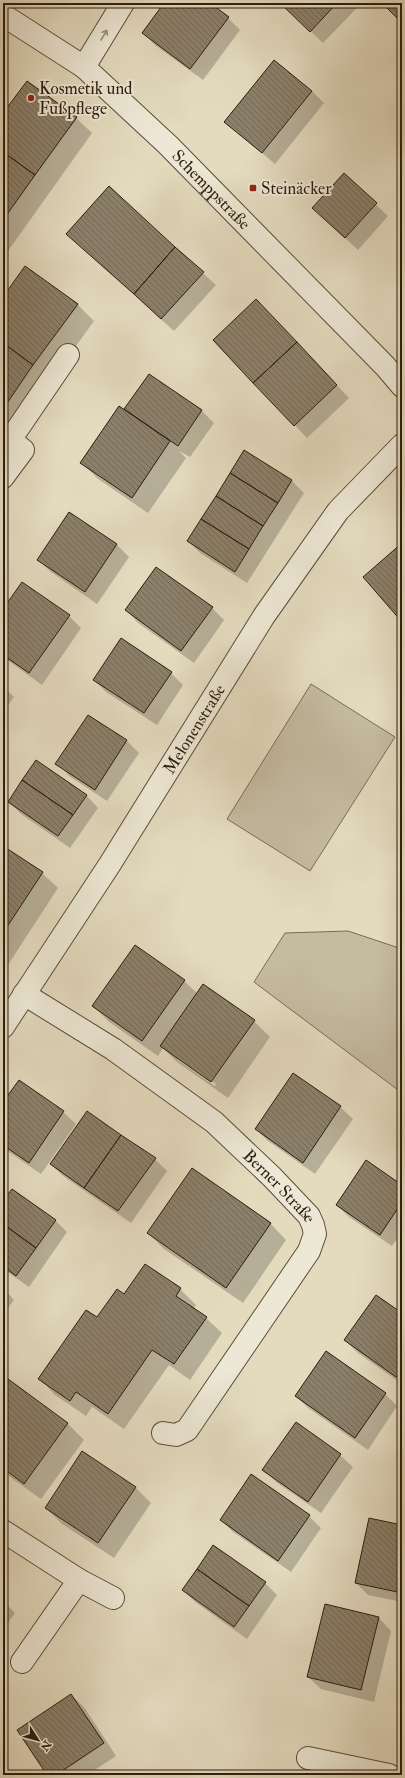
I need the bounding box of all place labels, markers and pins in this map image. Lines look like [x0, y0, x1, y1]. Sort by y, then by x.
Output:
place label: Kosmetik und Fußpflege [39, 78, 133, 120]
marker: Kosmetik und Fußpflege [26, 93, 36, 103]
place label: Steinäcker [261, 178, 332, 199]
marker: Steinäcker [248, 183, 258, 193]

